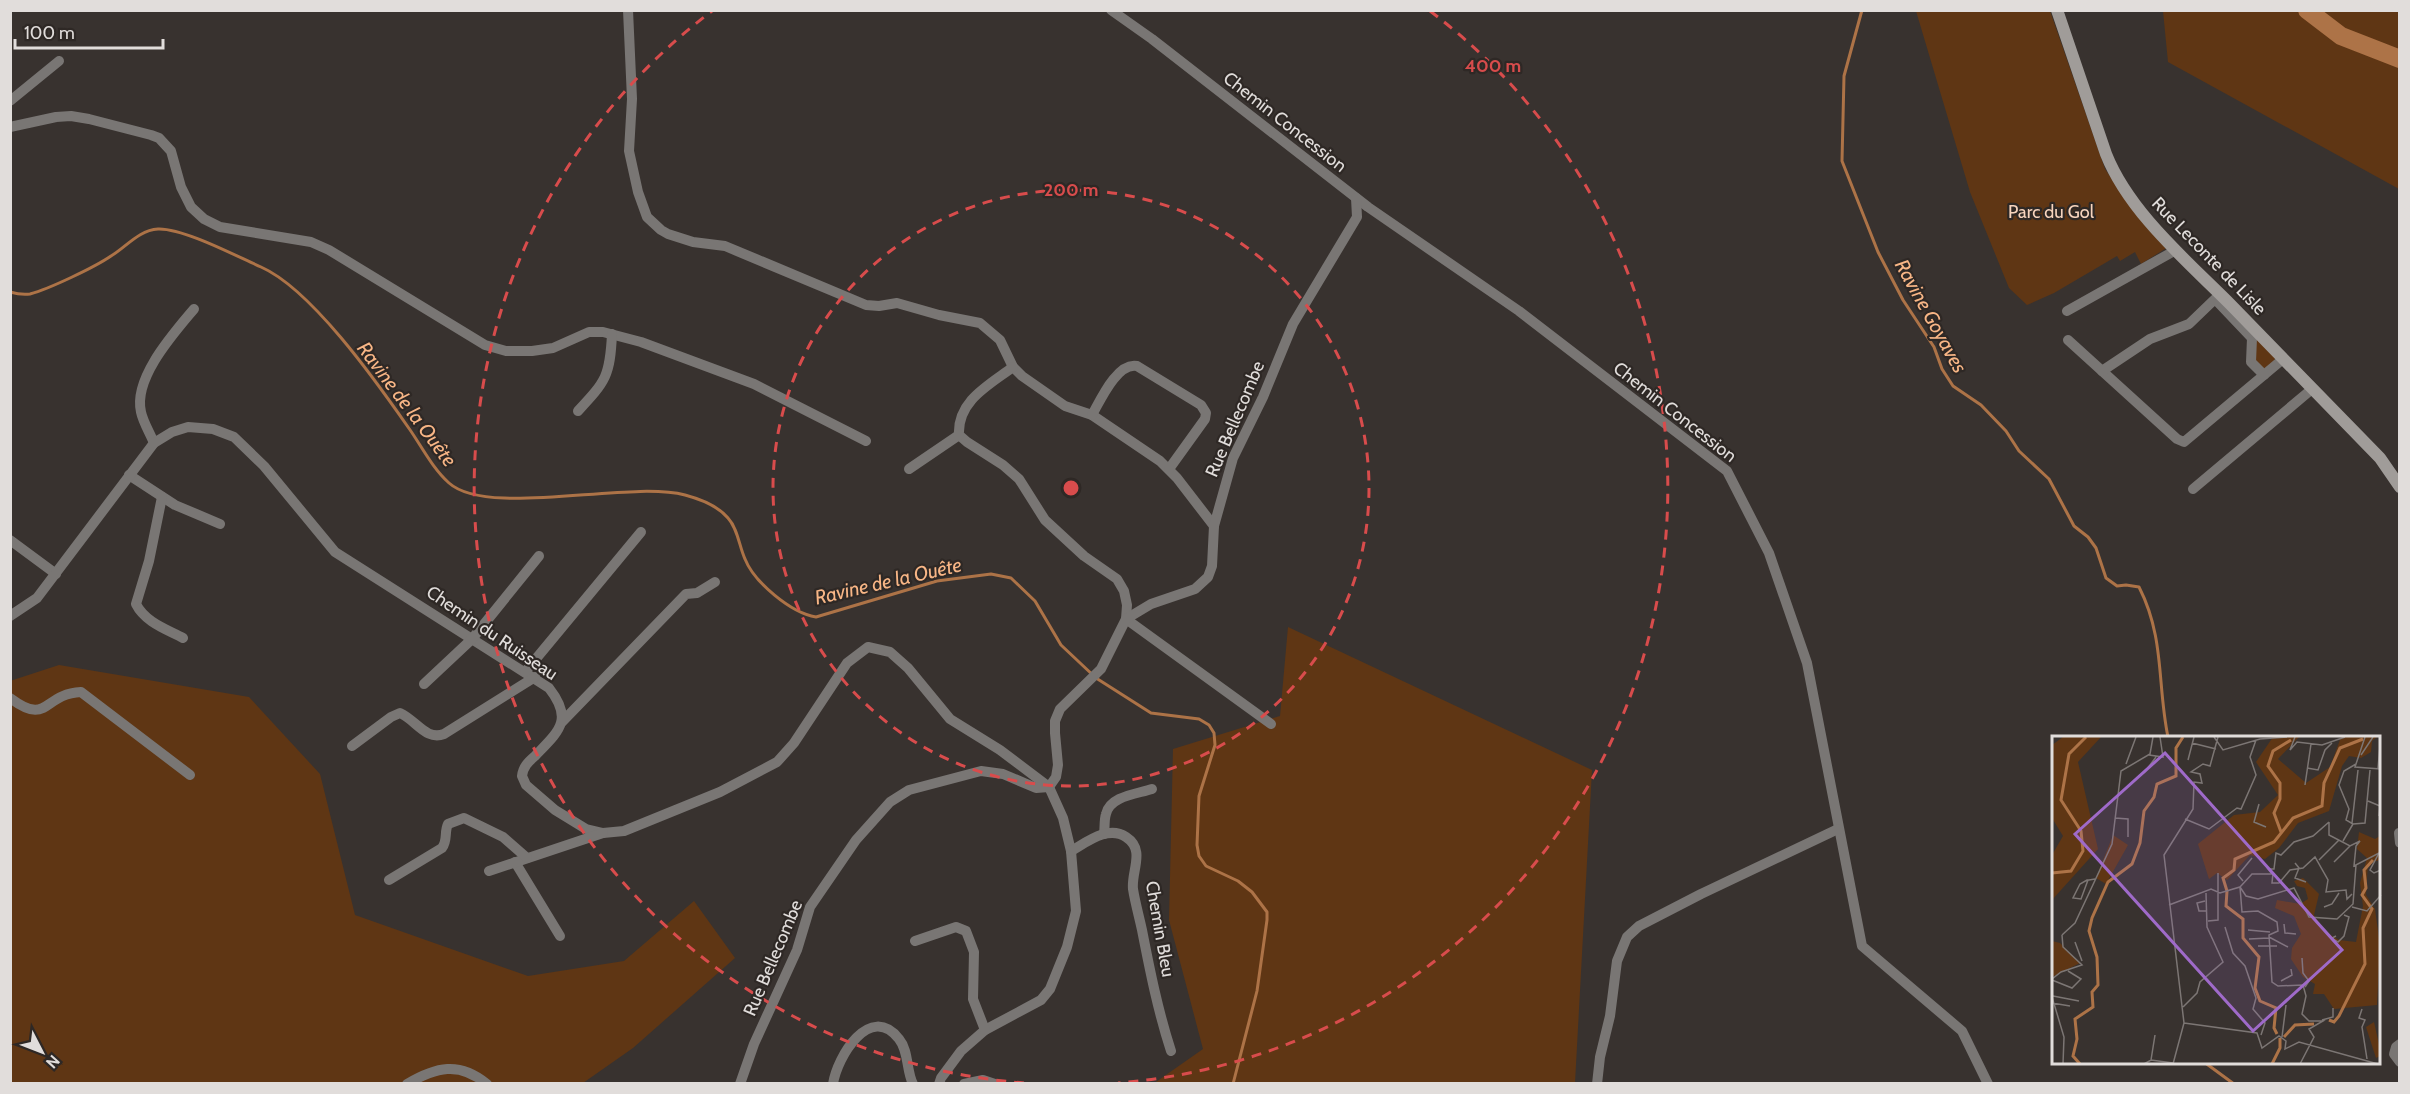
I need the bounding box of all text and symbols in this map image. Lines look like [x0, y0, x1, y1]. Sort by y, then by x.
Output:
scale bar [15, 12, 164, 50]
text: 100 m [24, 22, 75, 44]
text: 400 m [1465, 55, 1521, 77]
street label: Chemin Concession [1219, 67, 1351, 177]
text: 200 m [1044, 179, 1098, 201]
street label: Rue Leconte de Lisle [2147, 192, 2271, 320]
park label: Parc du Gol [2008, 201, 2095, 223]
water label: Ravine Goyaves [1890, 255, 1972, 377]
water label: Ravine de la Ouête [352, 337, 462, 471]
street label: Chemin Concession [1609, 357, 1741, 467]
street label: Rue Bellecombe [1201, 358, 1269, 480]
centre of rings [1061, 478, 1081, 498]
water label: Ravine de la Ouête [812, 552, 964, 610]
street label: Chemin du Ruisseau [422, 581, 562, 685]
inset map [2052, 736, 2380, 1064]
street label: Chemin Bleu [1141, 879, 1179, 979]
street label: Rue Bellecombe [739, 897, 807, 1019]
north arrow [12, 1022, 72, 1082]
text: N [42, 1051, 64, 1072]

